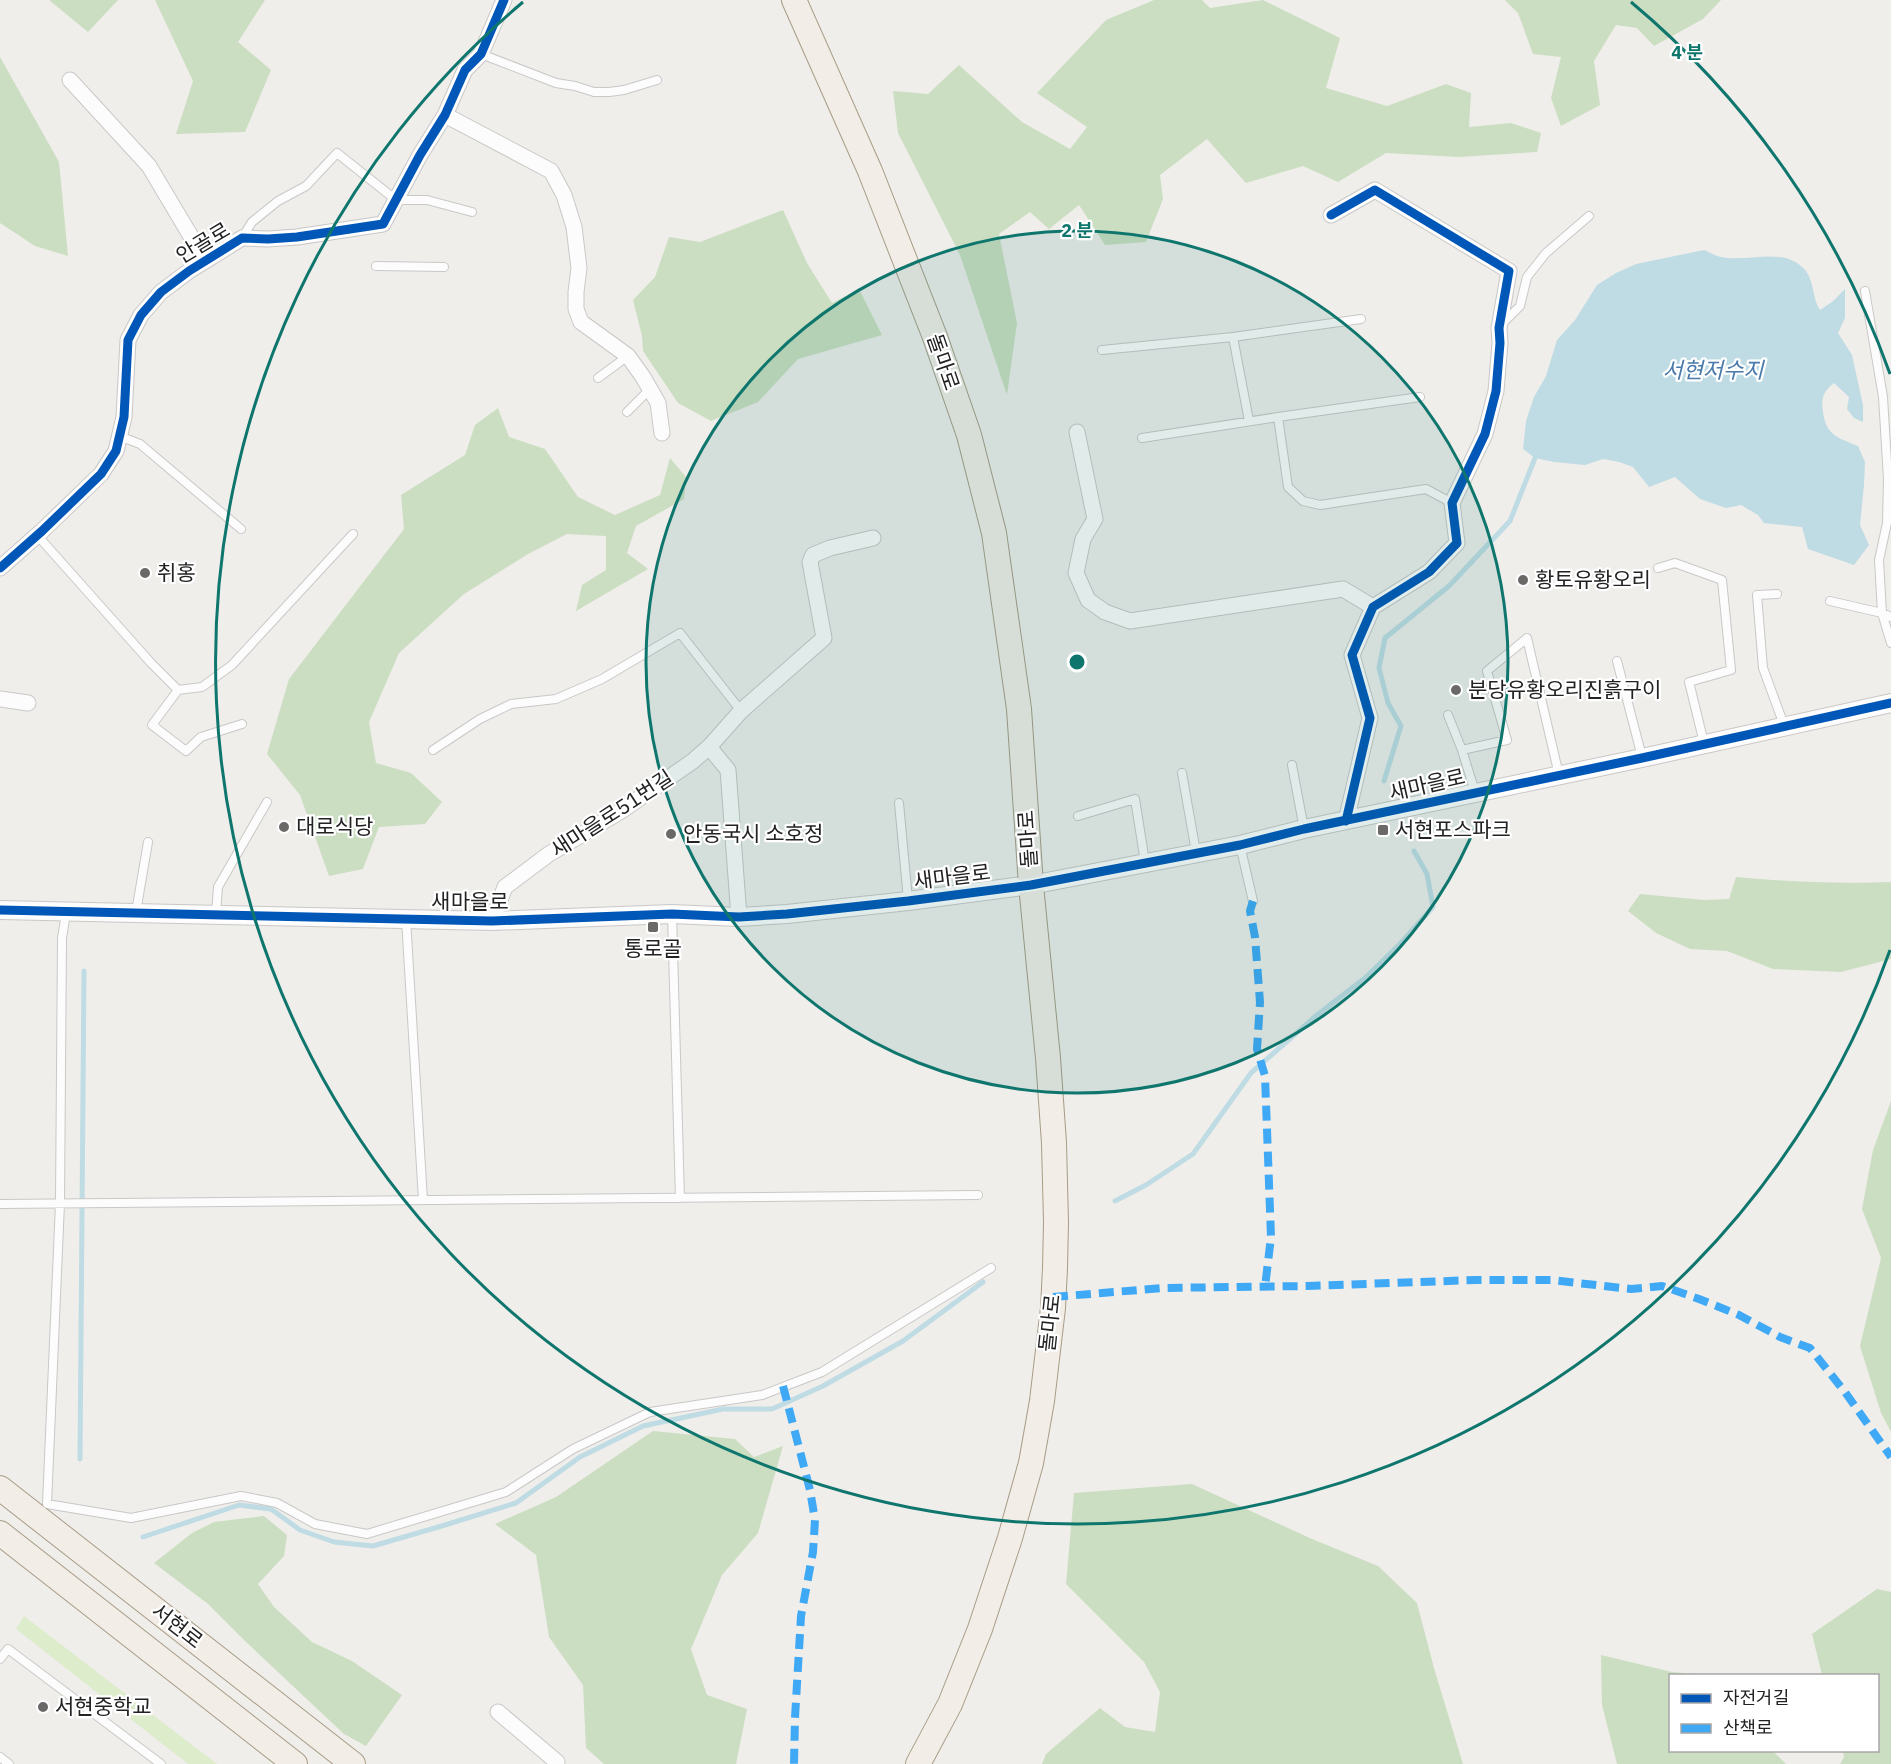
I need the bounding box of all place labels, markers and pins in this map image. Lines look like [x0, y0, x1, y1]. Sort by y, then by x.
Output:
place label: 취홍 [157, 558, 196, 586]
place label: 황토유황오리 [1535, 565, 1651, 593]
marker: 취홍 [138, 566, 152, 580]
marker: 황토유황오리 [1516, 573, 1530, 587]
centre of rings [1067, 652, 1087, 672]
place label: 분당유황오리진흙구이 [1468, 675, 1661, 703]
marker: 분당유황오리진흙구이 [1449, 683, 1463, 697]
place label: 대로식당 [296, 812, 373, 840]
place label: 서현포스파크 [1395, 815, 1511, 843]
place label: 안동국시 소호정 [683, 819, 823, 847]
marker: 대로식당 [277, 820, 291, 834]
marker: 서현포스파크 [1376, 823, 1390, 837]
marker: 안동국시 소호정 [664, 827, 678, 841]
marker: 통로골 [646, 920, 660, 934]
place label: 통로골 [624, 934, 682, 962]
place label: 서현중학교 [55, 1692, 152, 1720]
marker: 서현중학교 [36, 1700, 50, 1714]

